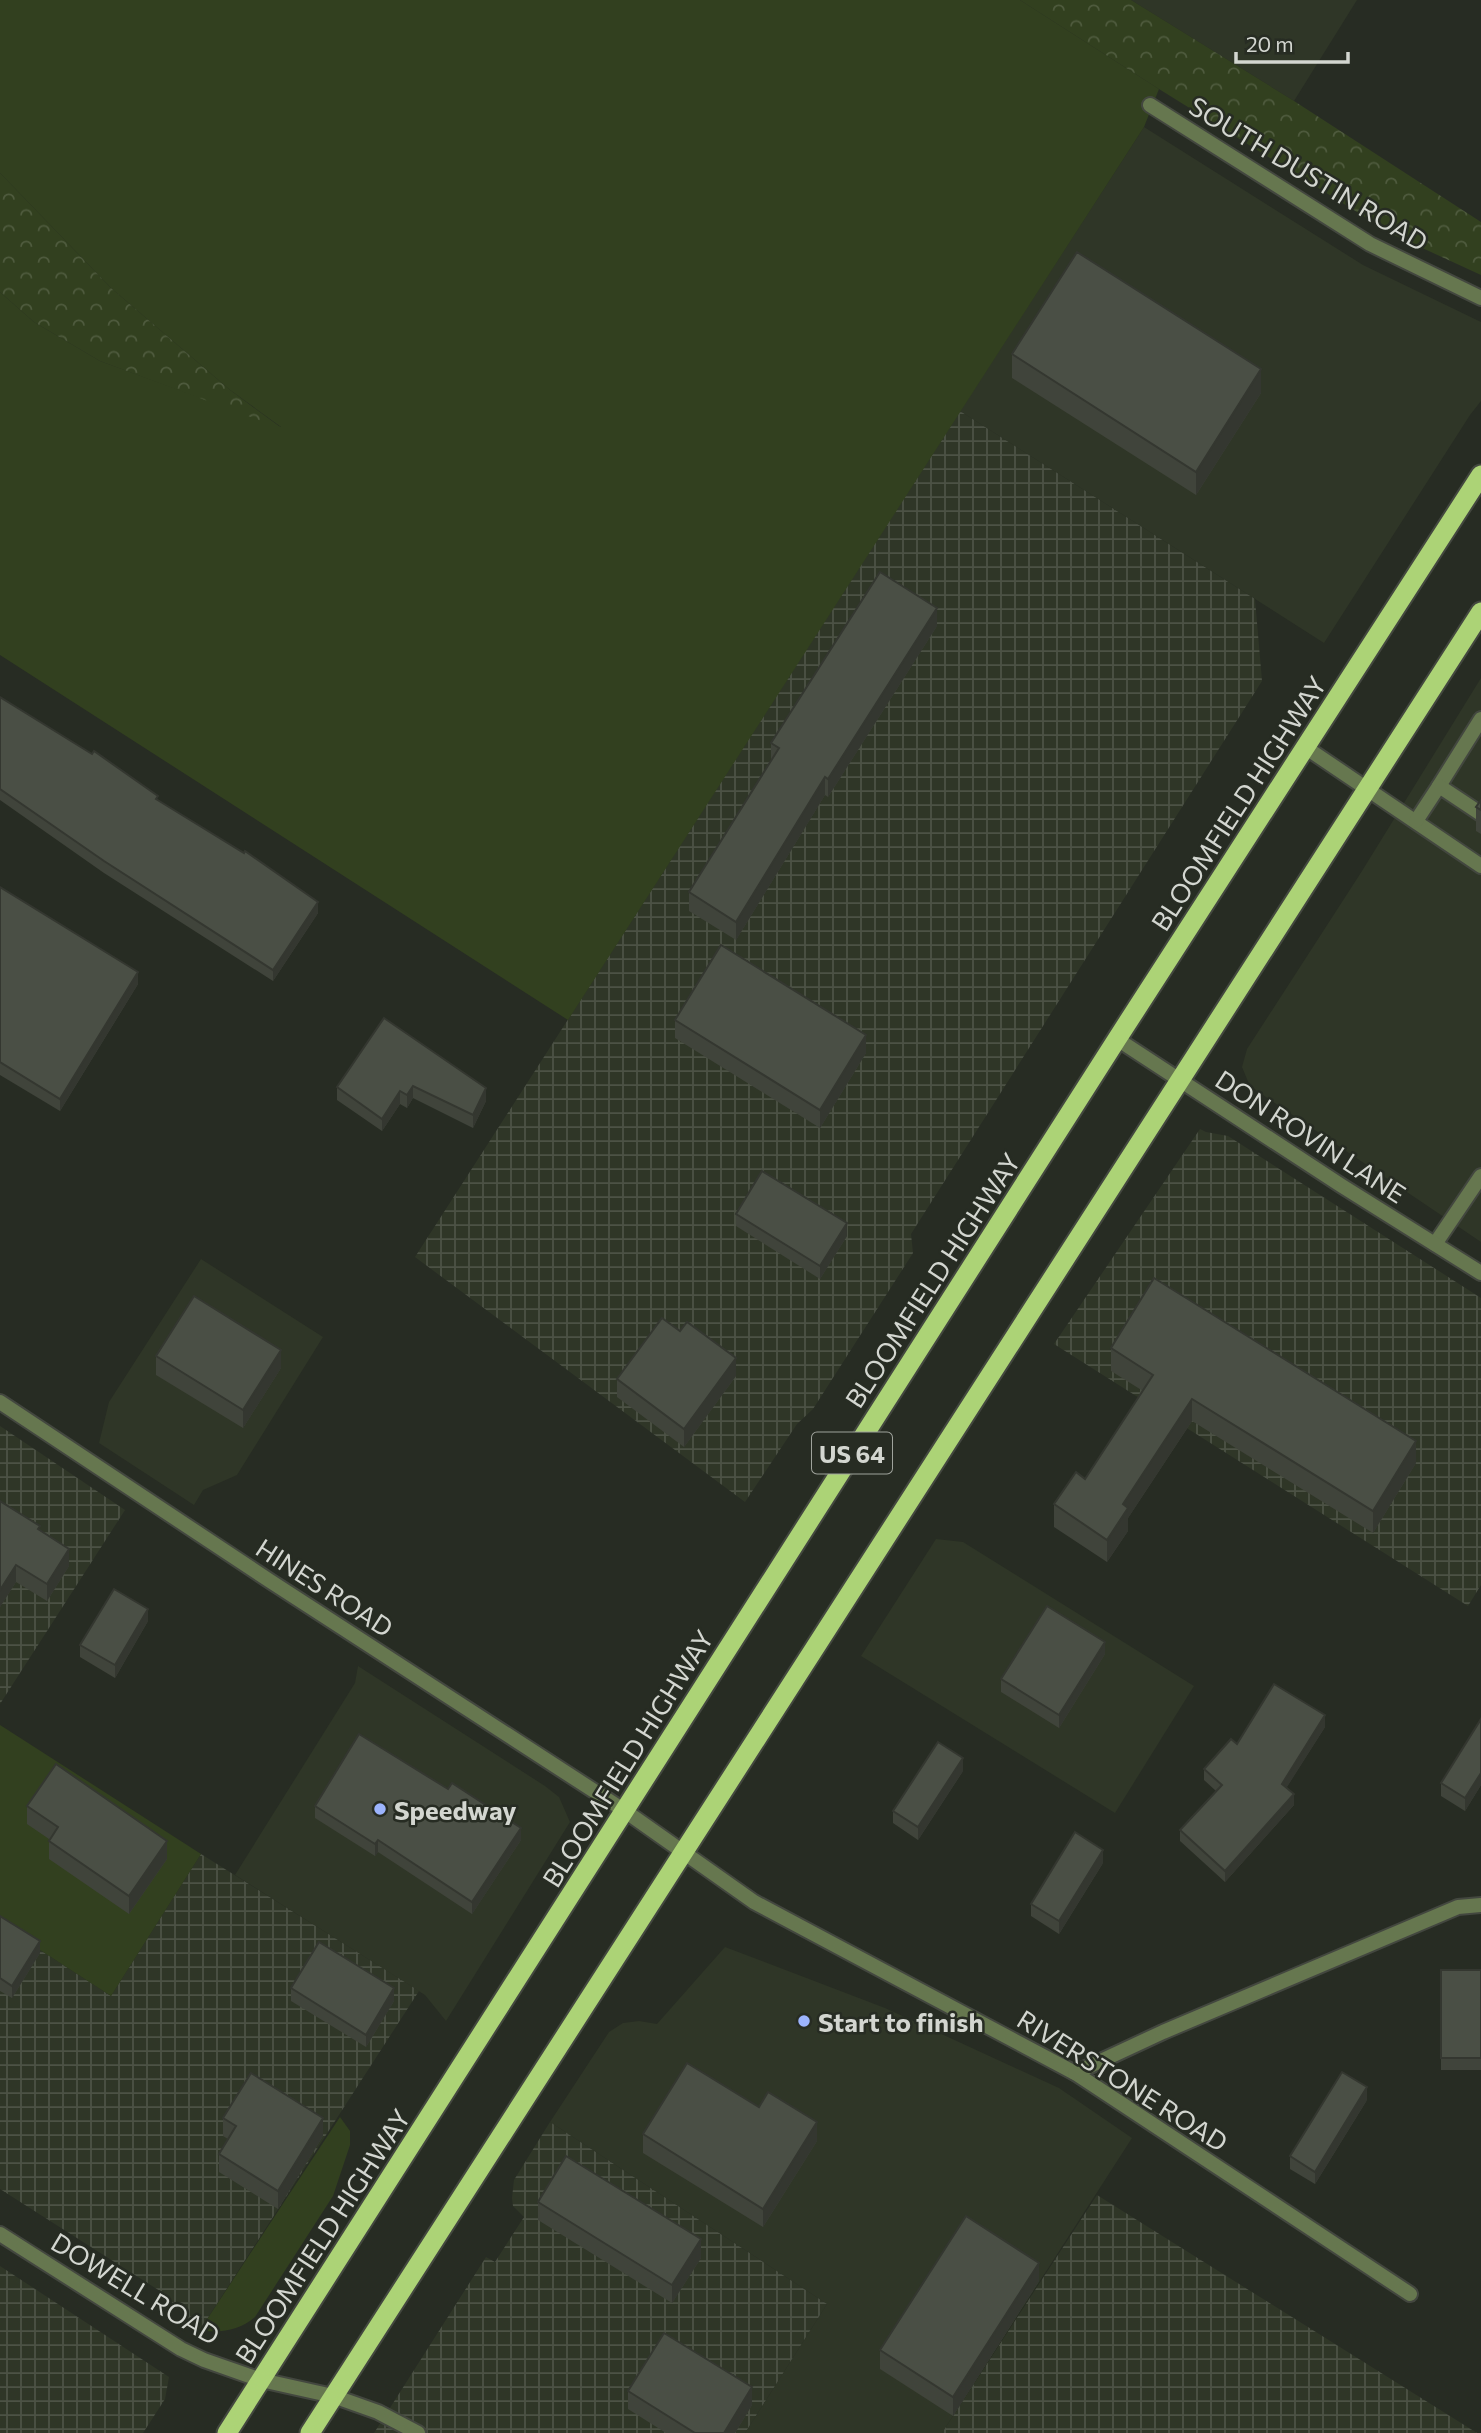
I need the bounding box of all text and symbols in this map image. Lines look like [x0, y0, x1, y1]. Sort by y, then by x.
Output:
scale bar [1236, 21, 1348, 65]
text: 20 m [1246, 31, 1294, 56]
street label: SOUTH DUSTIN ROAD [1184, 89, 1434, 257]
street label: BLOOMFIELD HIGHWAY [1144, 670, 1332, 936]
street label: DON ROVIN LANE [1210, 1063, 1412, 1209]
street label: BLOOMFIELD HIGHWAY [838, 1147, 1026, 1413]
road number: US 64 [812, 1433, 892, 1474]
street label: HINES ROAD [251, 1531, 399, 1643]
street label: BLOOMFIELD HIGHWAY [535, 1624, 719, 1892]
place label: Speedway [394, 1794, 517, 1825]
marker: Speedway [372, 1801, 388, 1817]
street label: RIVERSTONE ROAD [1012, 2003, 1234, 2157]
place label: Start to finish [818, 2006, 983, 2037]
marker: Start to finish [796, 2013, 812, 2029]
street label: BLOOMFIELD HIGHWAY [228, 2103, 416, 2369]
street label: DOWELL ROAD [46, 2225, 226, 2351]

